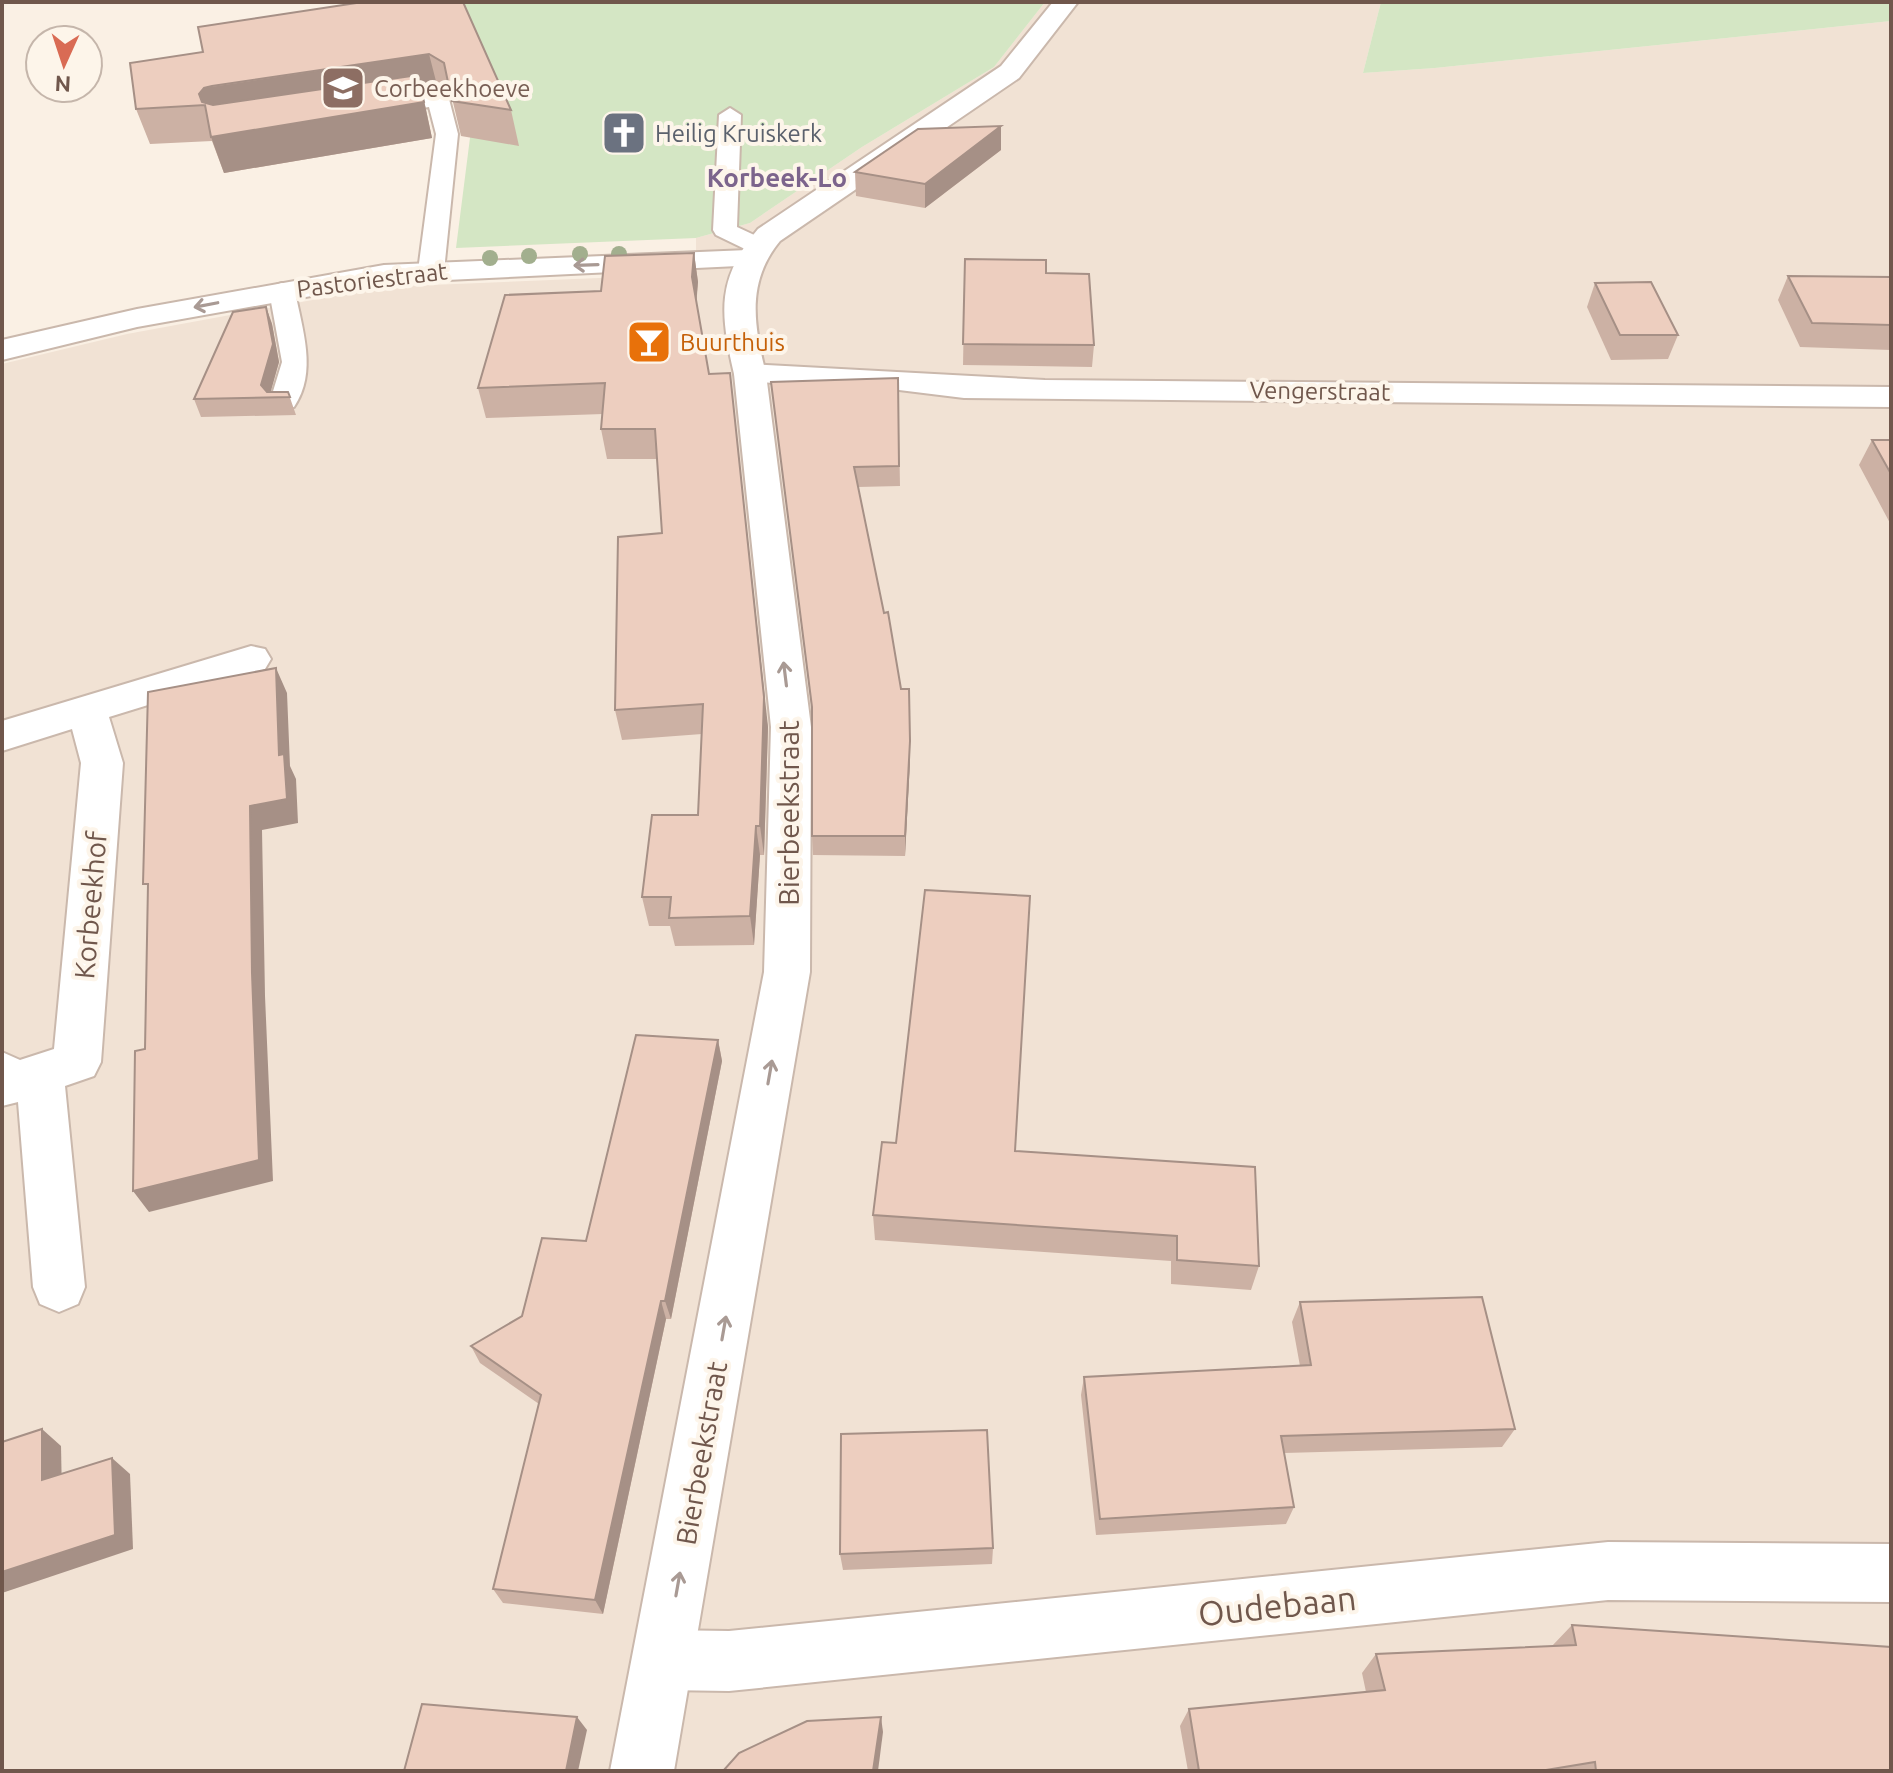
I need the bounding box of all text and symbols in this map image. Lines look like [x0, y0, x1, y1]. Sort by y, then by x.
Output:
north arrow [24, 24, 104, 104]
school or university icon: Corbeekhoeve [319, 64, 367, 112]
text: N [54, 72, 72, 97]
place label: Corbeekhoeve [374, 75, 530, 102]
church icon: Heilig Kruiskerk [600, 109, 648, 157]
place label: Heilig Kruiskerk [655, 120, 822, 147]
district label: Korbeek-Lo [707, 163, 847, 192]
street label: Pastoriestraat [295, 257, 449, 303]
one-way arrow [573, 258, 600, 273]
one-way arrow [193, 298, 219, 313]
bar icon: Buurthuis [625, 318, 673, 366]
place label: Buurthuis [680, 329, 785, 356]
street label: Vengerstraat [1250, 376, 1391, 406]
one-way arrow [777, 661, 792, 688]
street label: Bierbeekstraat [773, 720, 804, 906]
street label: Korbeekhof [68, 830, 112, 980]
one-way arrow [763, 1060, 778, 1085]
one-way arrow [717, 1315, 732, 1341]
street label: Bierbeekstraat [670, 1359, 732, 1547]
one-way arrow [671, 1571, 686, 1597]
street label: Oudebaan [1196, 1578, 1358, 1632]

